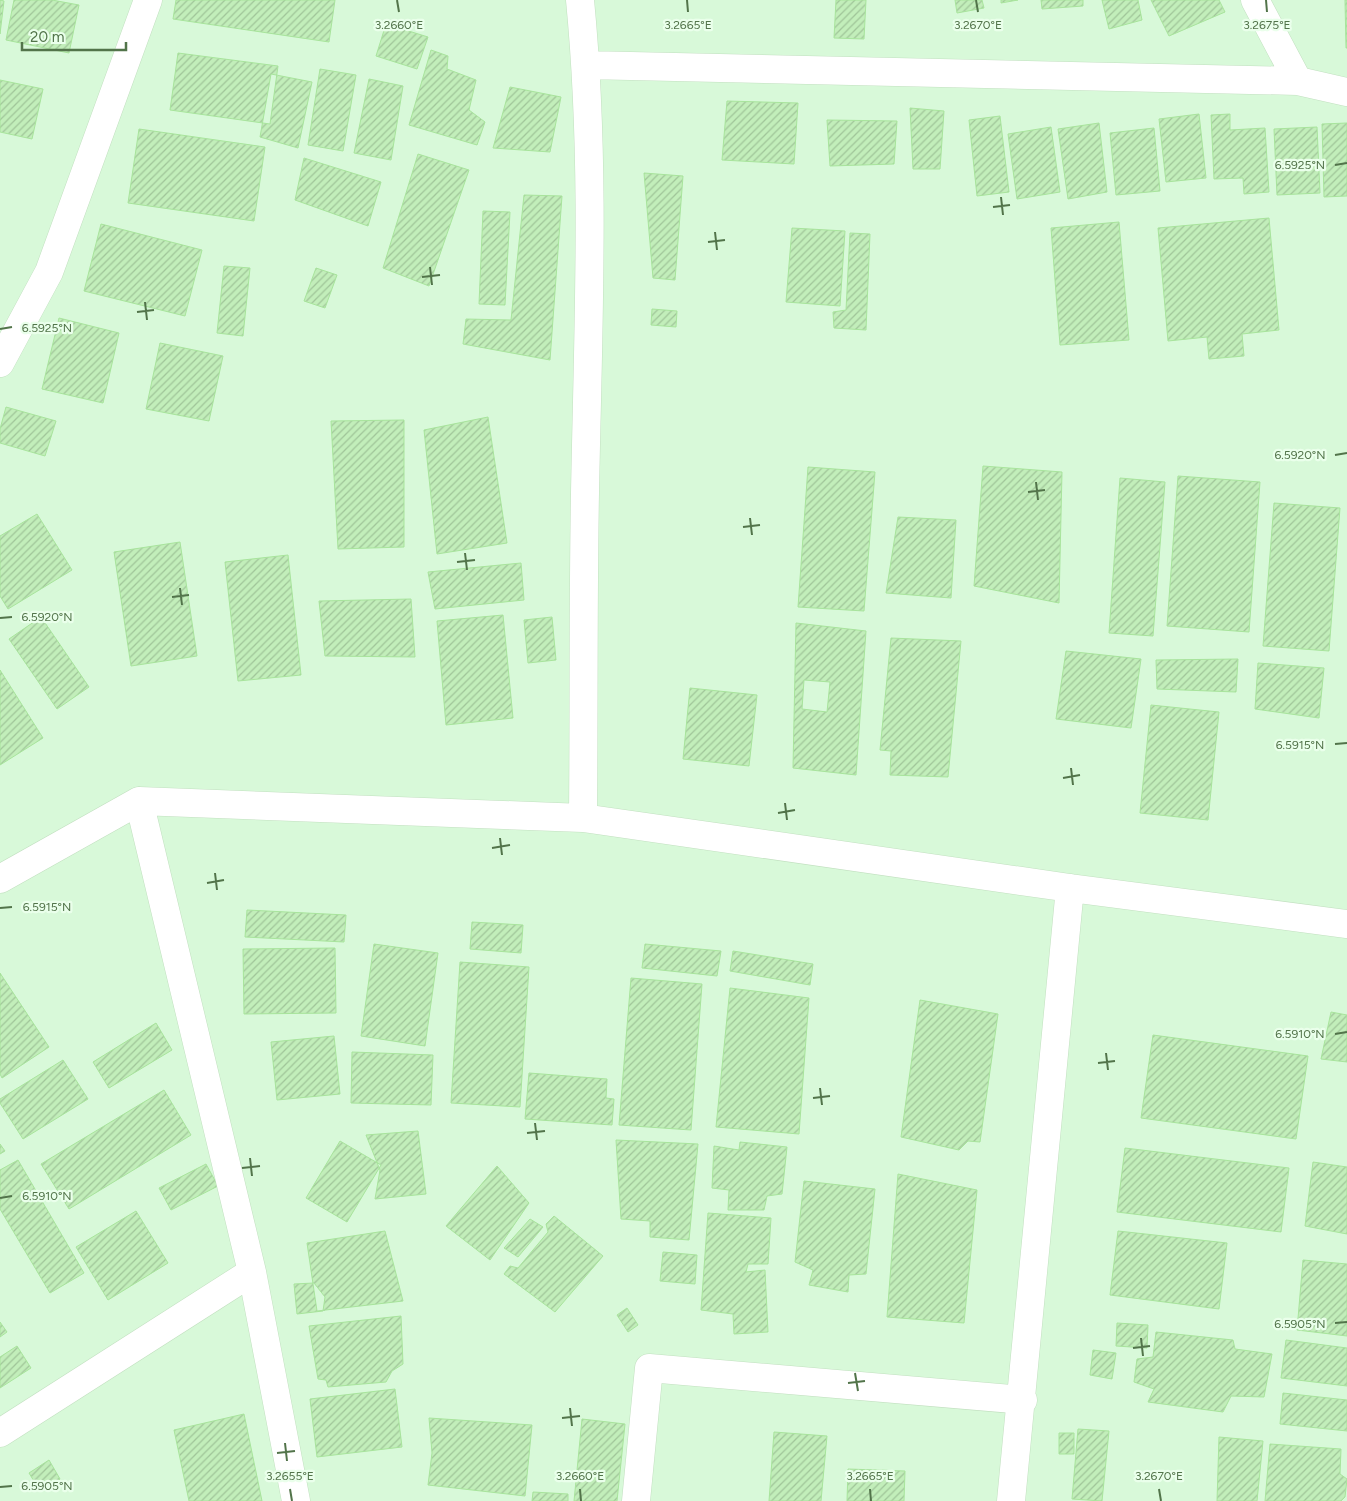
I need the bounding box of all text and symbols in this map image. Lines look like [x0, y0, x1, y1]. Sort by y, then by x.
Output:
text: 3.2660°E [375, 18, 423, 32]
text: 3.2665°E [664, 18, 712, 32]
text: 3.2670°E [954, 18, 1002, 32]
text: 3.2675°E [1243, 18, 1291, 32]
scale bar [22, 20, 126, 52]
text: 20 m [30, 28, 64, 46]
text: 6.5925°N [1275, 158, 1325, 172]
text: 6.5925°N [22, 321, 72, 335]
text: 6.5920°N [1274, 448, 1326, 462]
text: 6.5920°N [21, 610, 73, 624]
text: 6.5915°N [1276, 738, 1324, 752]
text: 6.5915°N [23, 900, 71, 914]
text: 6.5910°N [1275, 1027, 1325, 1041]
text: 6.5910°N [22, 1189, 72, 1203]
text: 6.5905°N [1274, 1317, 1326, 1331]
text: 3.2655°E [266, 1469, 314, 1483]
text: 3.2660°E [556, 1469, 604, 1483]
text: 3.2665°E [846, 1469, 894, 1483]
text: 3.2670°E [1135, 1469, 1183, 1483]
text: 6.5905°N [21, 1479, 73, 1493]

